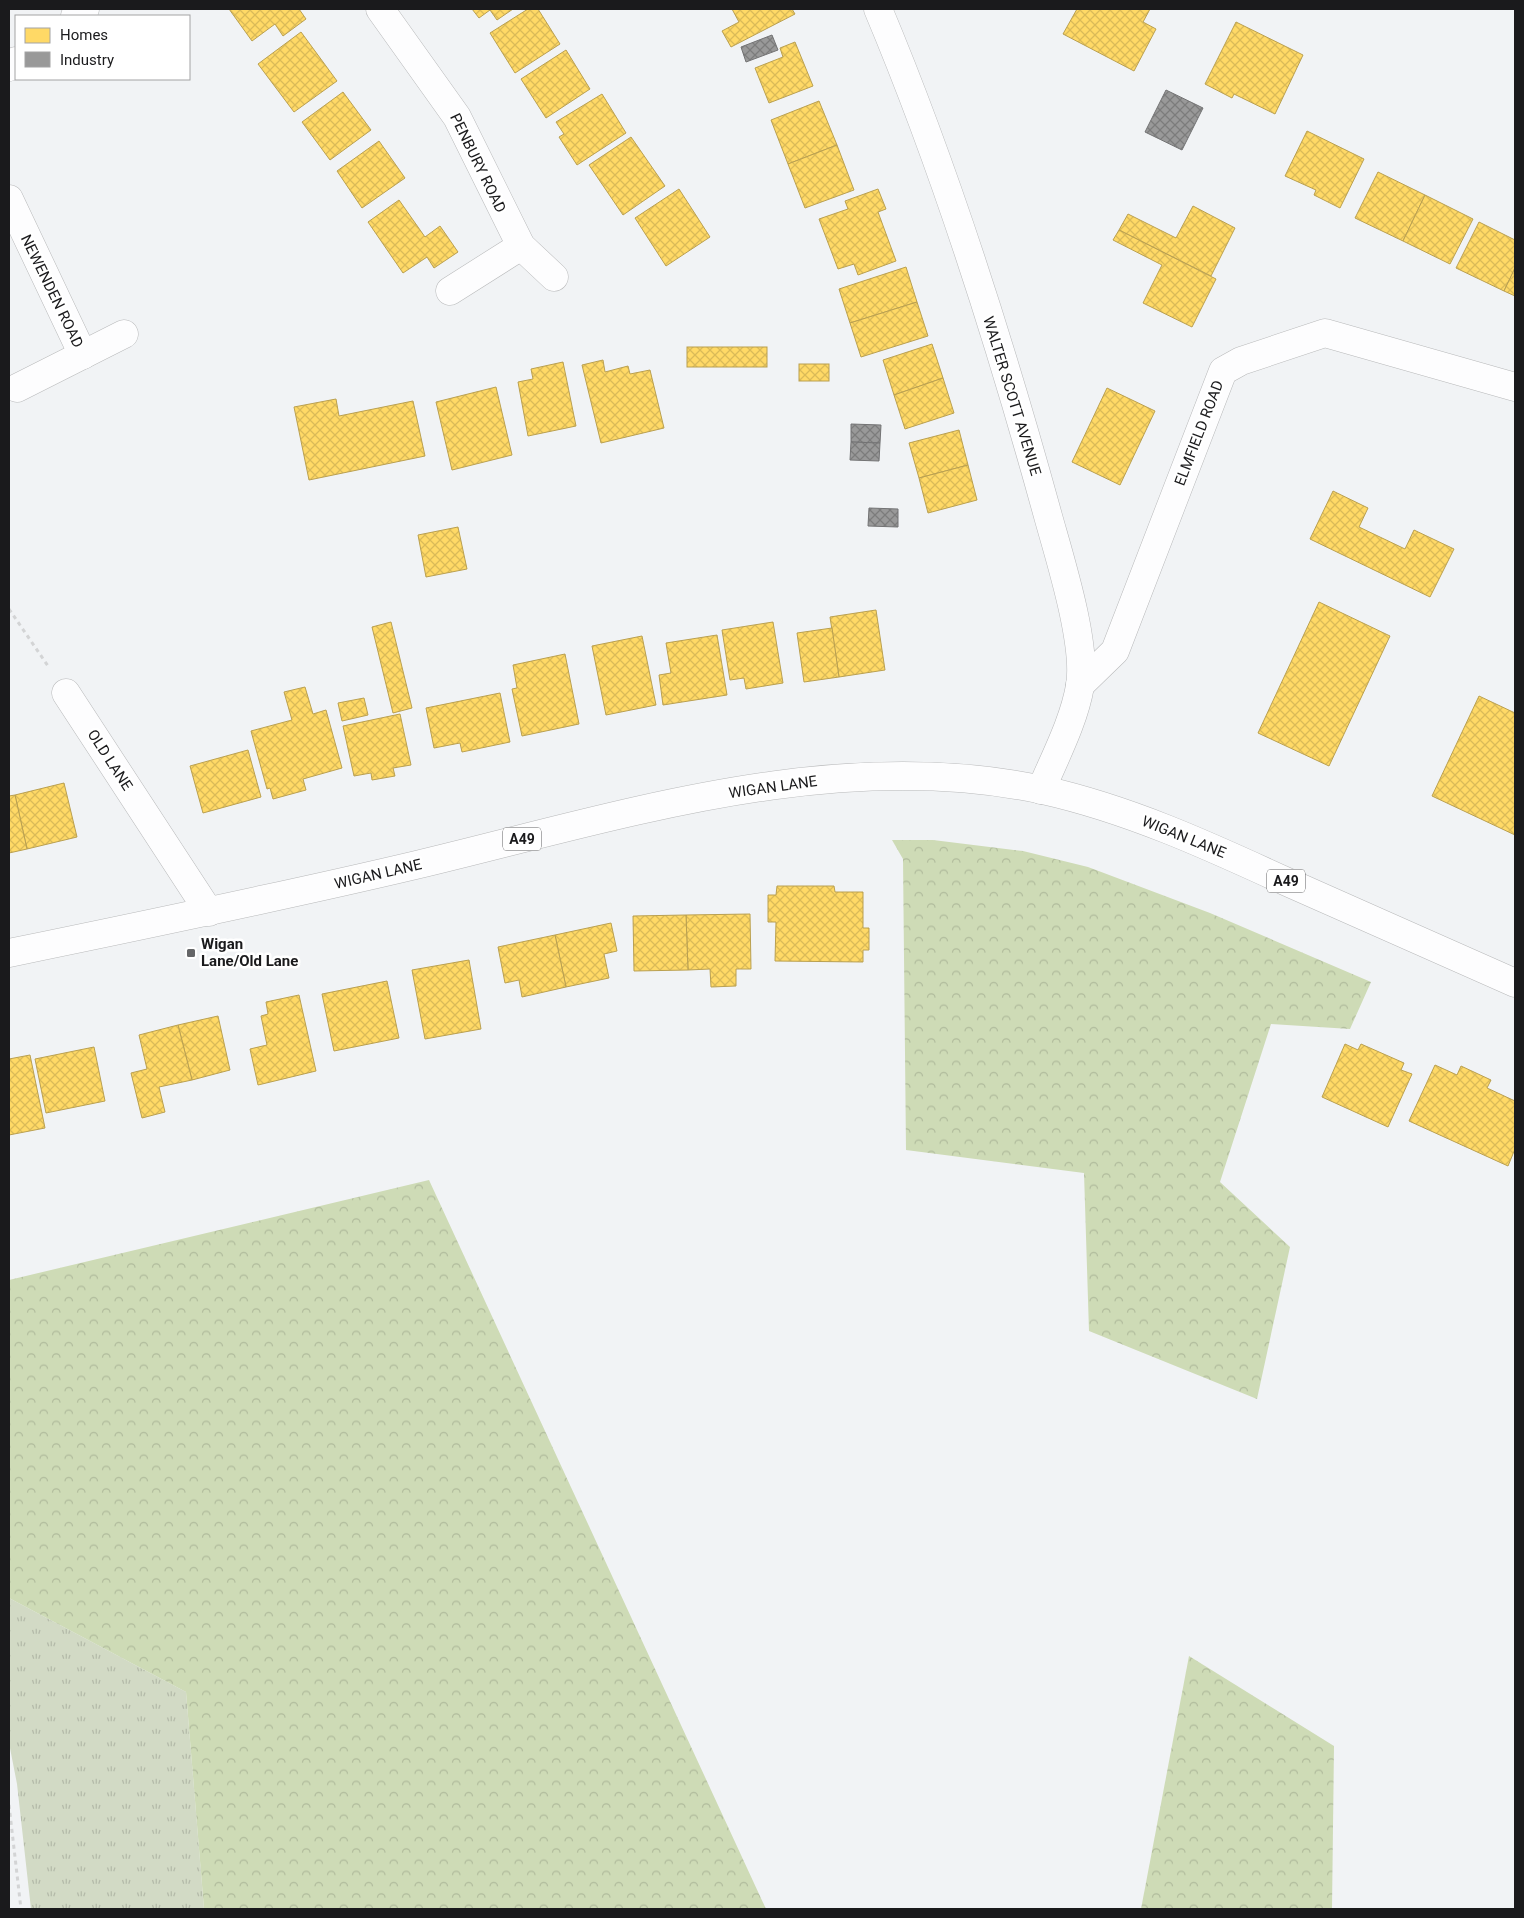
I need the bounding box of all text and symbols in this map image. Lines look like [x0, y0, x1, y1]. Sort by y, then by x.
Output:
legend [15, 15, 190, 80]
text: Homes [60, 26, 108, 44]
text: Industry [60, 51, 114, 69]
street label: PENBURY ROAD [446, 110, 510, 216]
street label: NEWENDEN ROAD [17, 232, 87, 350]
street label: WALTER SCOTT AVENUE [979, 314, 1045, 478]
street label: ELMFIELD ROAD [1171, 378, 1227, 488]
street label: OLD LANE [84, 726, 137, 794]
street label: WIGAN LANE [728, 772, 819, 802]
street label: WIGAN LANE [1139, 812, 1229, 862]
road number: A49 [503, 828, 541, 851]
street label: WIGAN LANE [333, 855, 424, 893]
road number: A49 [1267, 869, 1305, 892]
place label: Wigan Lane/Old Lane [201, 935, 298, 970]
marker: Wigan Lane/Old Lane [185, 947, 197, 959]

